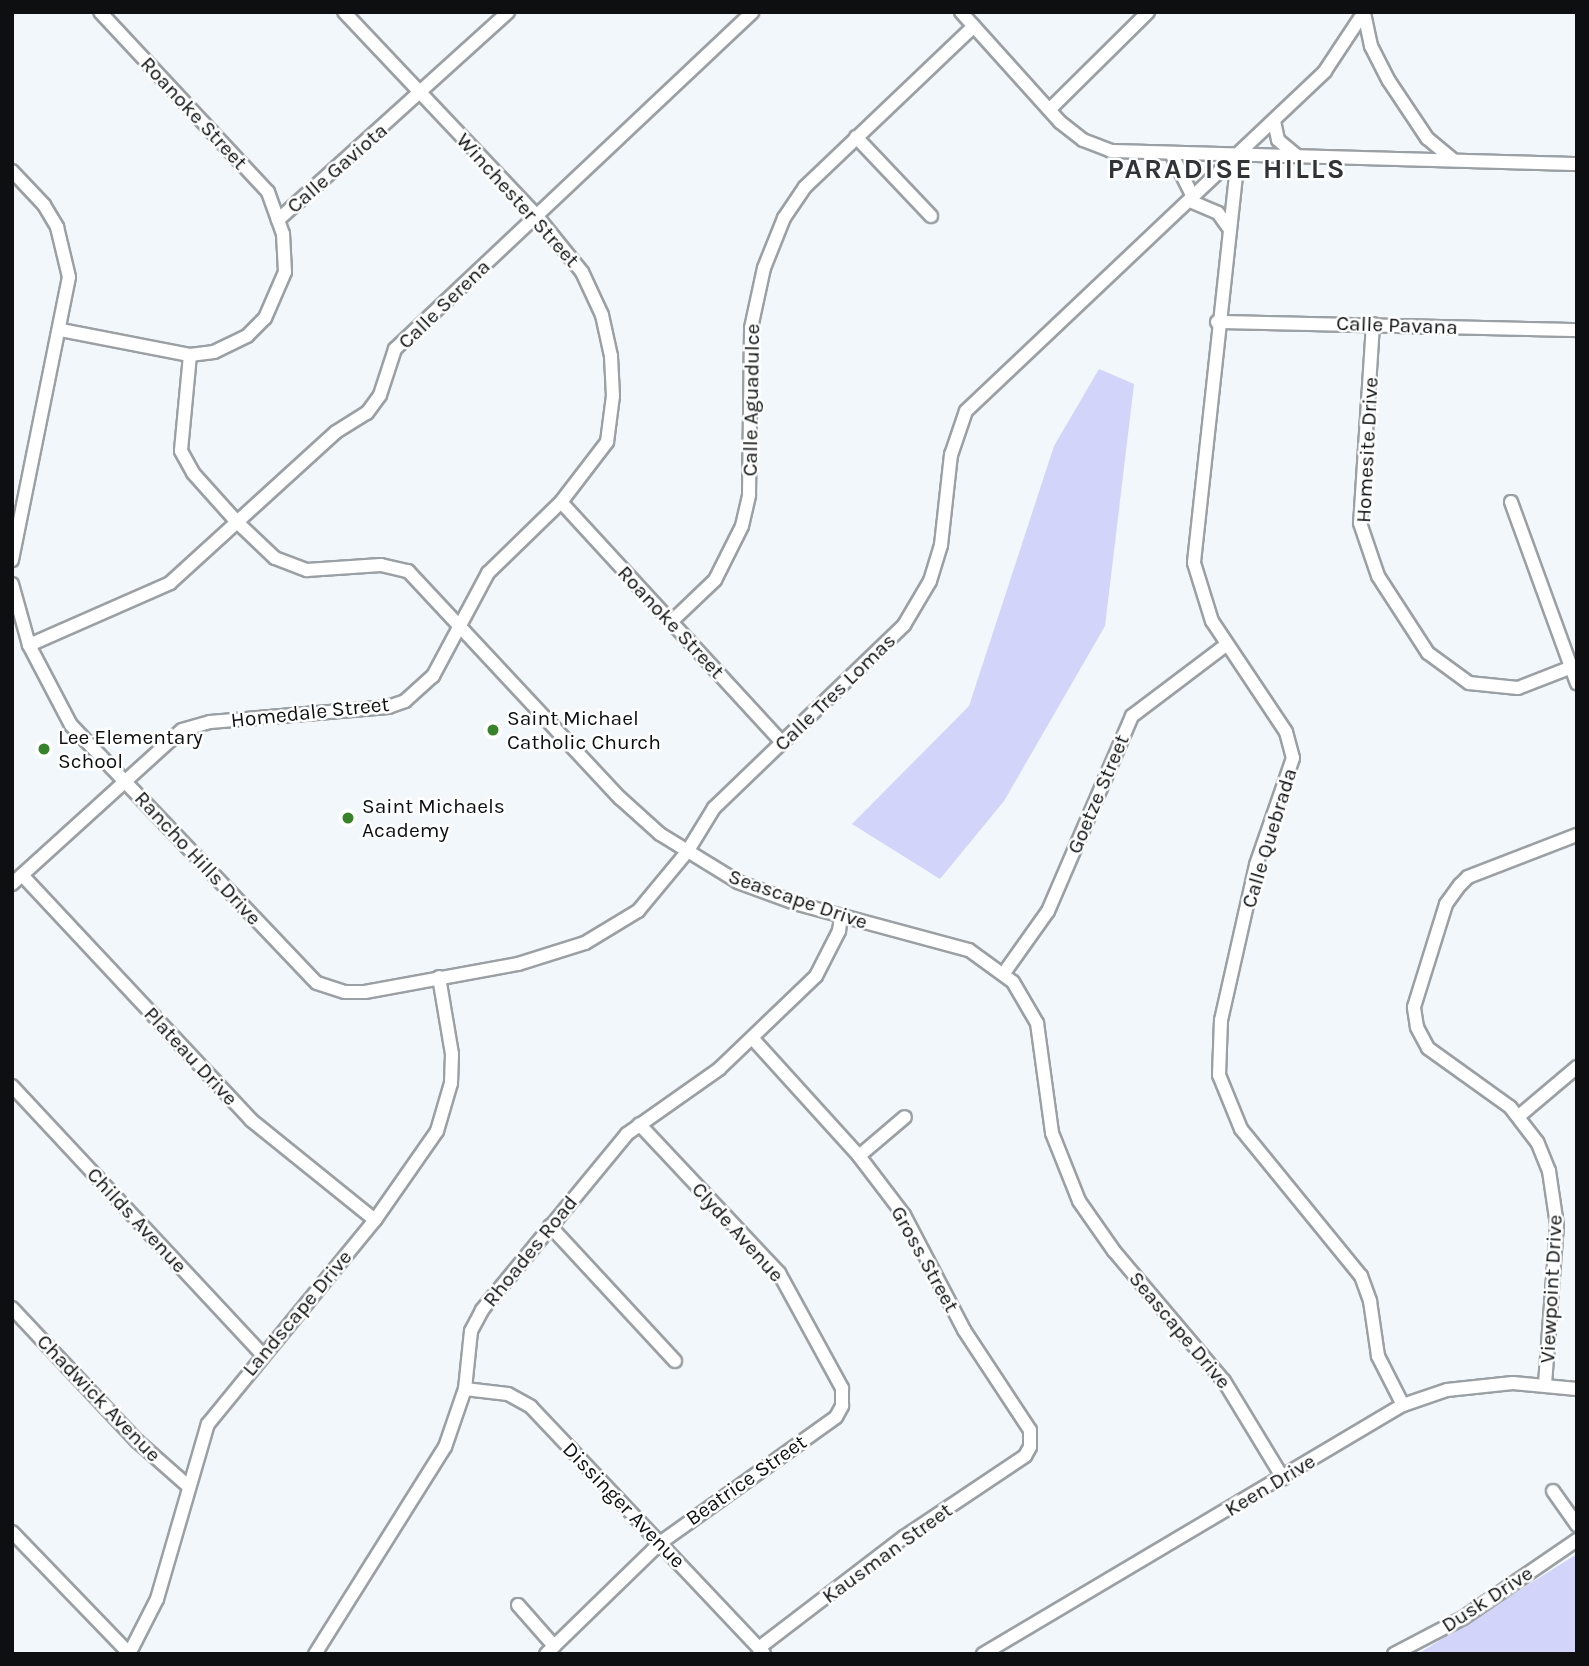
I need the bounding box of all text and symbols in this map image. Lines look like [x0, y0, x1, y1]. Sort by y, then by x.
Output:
street label: Roanoke Street [135, 51, 253, 175]
street label: Calle Gaviota [282, 118, 392, 218]
street label: Winchester Street [451, 128, 585, 272]
district label: PARADISE HILLS [1109, 152, 1345, 186]
street label: Calle Serena [393, 254, 495, 354]
street label: Calle Pavana [1336, 310, 1458, 340]
street label: Calle Aguadulce [737, 323, 765, 477]
street label: Homesite Drive [1351, 376, 1383, 524]
street label: Roanoke Street [612, 560, 730, 684]
street label: Calle Tres Lomas [769, 628, 901, 756]
street label: Homedale Street [229, 691, 391, 733]
place label: Saint Michael Catholic Church [507, 705, 661, 755]
marker: Saint Michael Catholic Church [485, 722, 501, 738]
place label: Lee Elementary School [58, 724, 203, 774]
street label: Goetze Street [1062, 731, 1134, 857]
marker: Lee Elementary School [36, 741, 52, 757]
street label: Calle Quebrada [1236, 765, 1302, 911]
street label: Rancho Hills Drive [129, 786, 267, 930]
place label: Saint Michaels Academy [362, 793, 505, 843]
marker: Saint Michaels Academy [340, 810, 356, 826]
street label: Seascape Drive [725, 863, 871, 935]
street label: Plateau Drive [139, 1001, 243, 1111]
street label: Childs Avenue [82, 1162, 192, 1278]
street label: Clyde Avenue [687, 1177, 789, 1287]
street label: Rhoades Road [477, 1190, 583, 1312]
street label: Gross Street [886, 1202, 964, 1316]
street label: Viewpoint Drive [1535, 1214, 1567, 1364]
street label: Landscape Drive [237, 1245, 357, 1381]
street label: Seascape Drive [1124, 1266, 1236, 1394]
street label: Chadwick Avenue [32, 1329, 166, 1467]
street label: Beatrice Street [681, 1429, 811, 1531]
street label: Dissinger Avenue [557, 1437, 691, 1573]
street label: Keen Drive [1220, 1448, 1320, 1522]
street label: Kausman Street [817, 1497, 957, 1609]
street label: Dusk Drive [1437, 1560, 1537, 1638]

